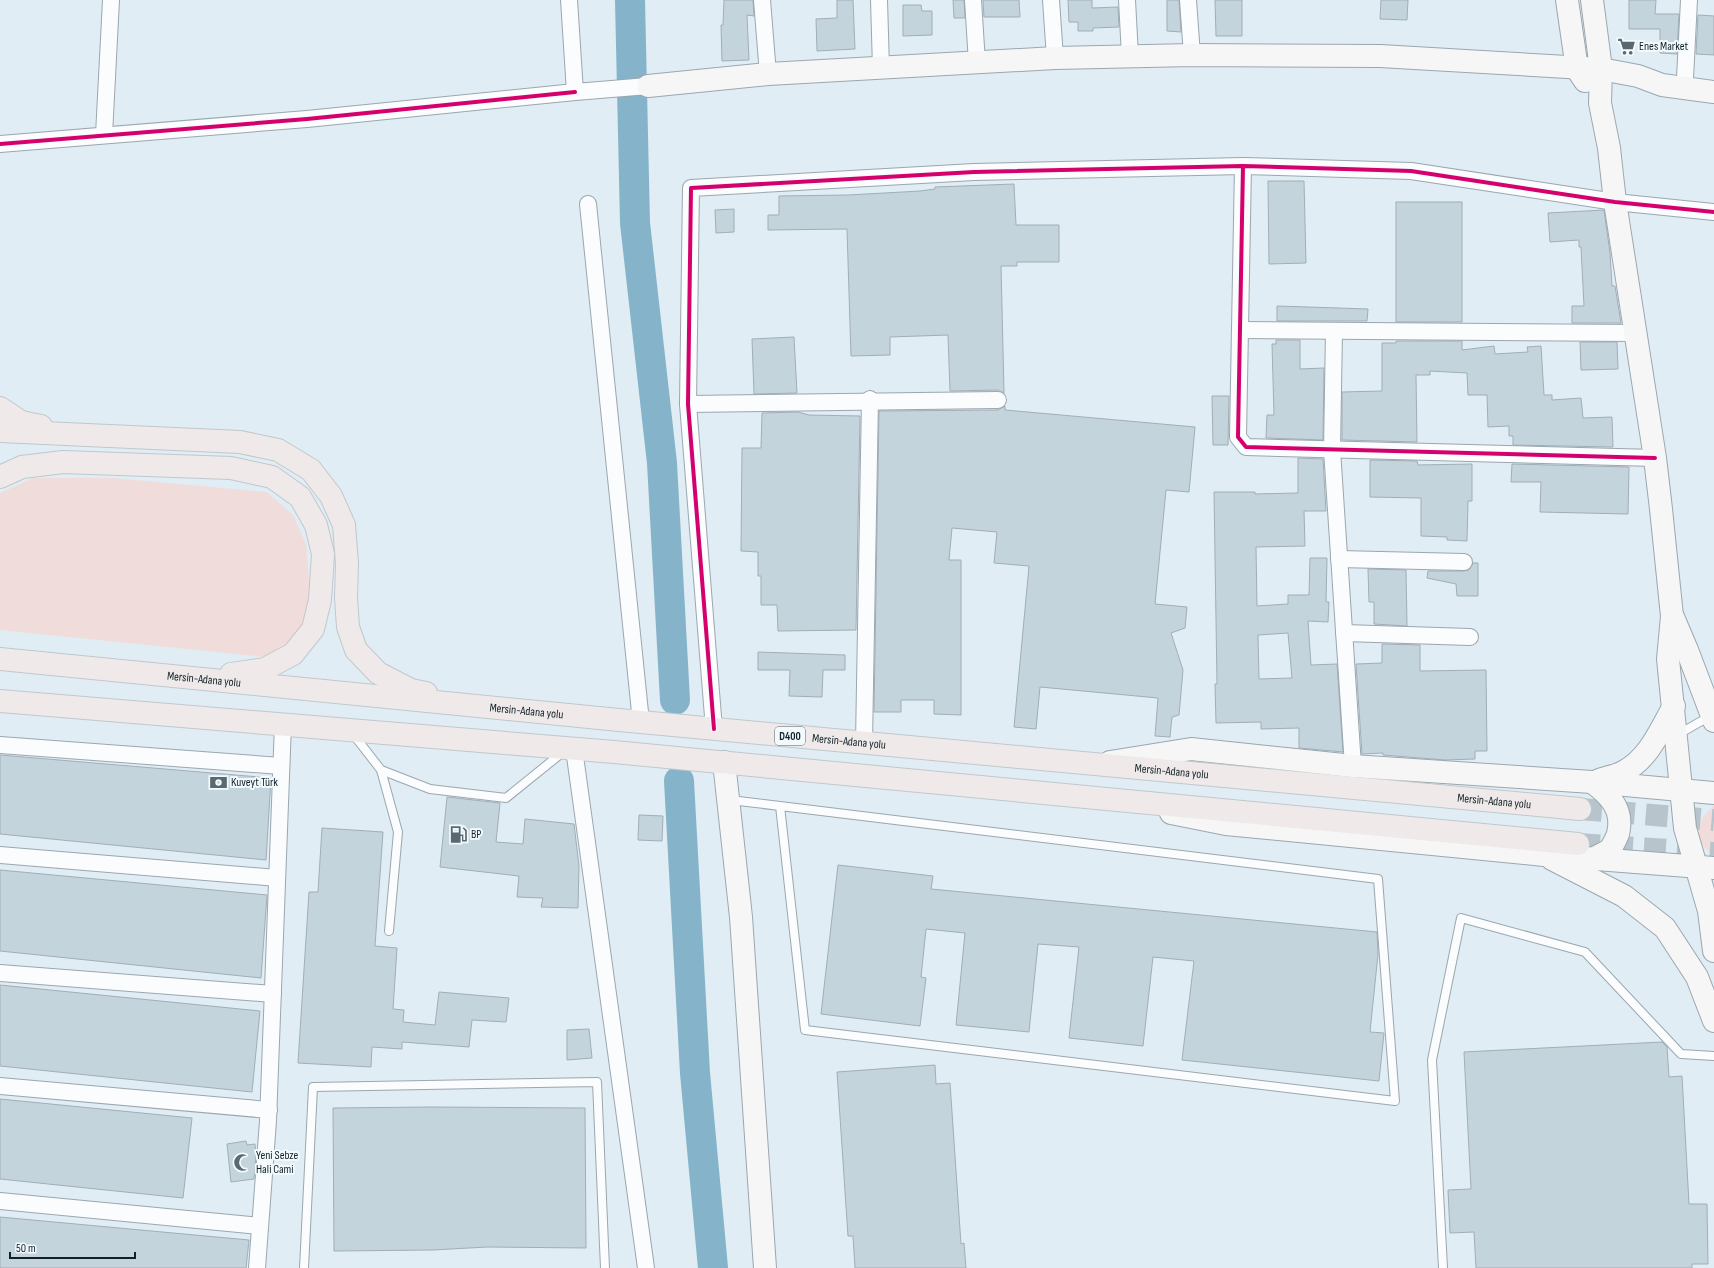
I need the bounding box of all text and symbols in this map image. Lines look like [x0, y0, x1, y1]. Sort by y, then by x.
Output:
supermarket icon: Enes Market [1616, 36, 1636, 56]
place label: Enes Market [1639, 39, 1688, 54]
street label: Mersin-Adana yolu [166, 668, 242, 690]
street label: Mersin-Adana yolu [489, 700, 564, 722]
road number: D400 [775, 727, 805, 745]
street label: Mersin-Adana yolu [811, 730, 887, 752]
street label: Mersin-Adana yolu [1134, 760, 1209, 782]
bank icon: Kuveyt Türk [208, 772, 228, 792]
place label: Kuveyt Türk [231, 775, 278, 790]
street label: Mersin-Adana yolu [1457, 790, 1532, 812]
fuel station icon: BP [448, 824, 468, 844]
place label: BP [471, 827, 481, 842]
place label: Yeni Sebze Hali Cami [256, 1148, 298, 1177]
mosque icon: Yeni Sebze Hali Cami [233, 1152, 253, 1172]
scale bar [10, 1234, 135, 1260]
text: 50 m [16, 1241, 36, 1256]

